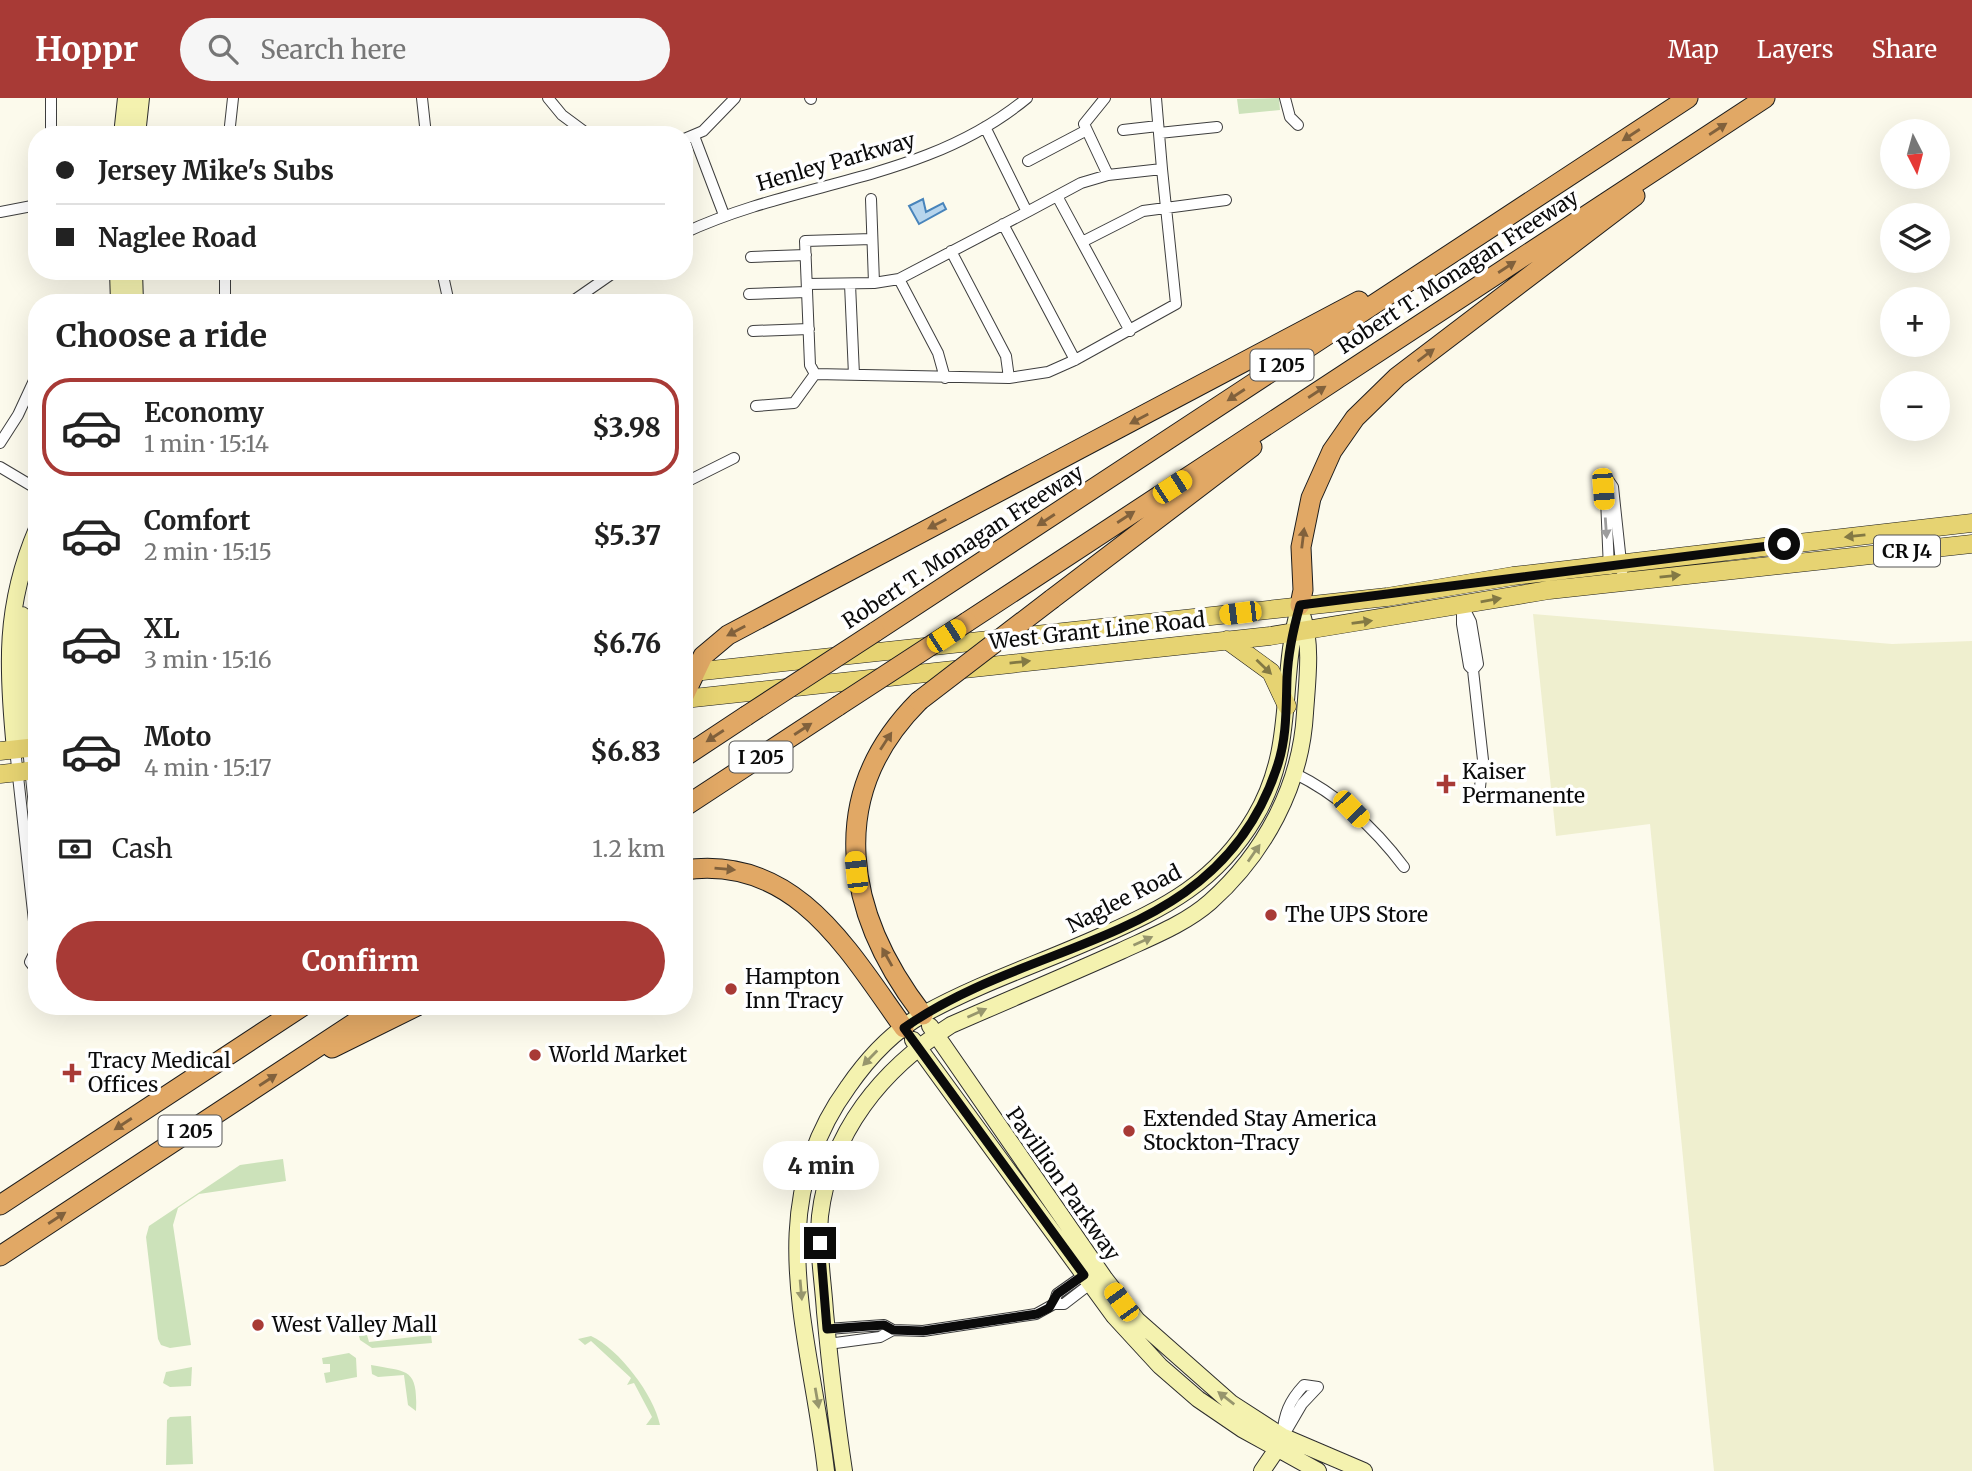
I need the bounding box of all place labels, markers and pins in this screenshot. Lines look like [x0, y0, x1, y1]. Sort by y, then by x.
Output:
place label: Kaiser Permanente [1462, 758, 1585, 809]
marker: Kaiser Permanente [1436, 774, 1456, 794]
place label: The UPS Store [1285, 901, 1428, 928]
marker: The UPS Store [1263, 907, 1279, 923]
place label: Hampton Inn Tracy [745, 963, 844, 1014]
marker: Hampton Inn Tracy [723, 981, 739, 997]
place label: World Market [548, 1041, 687, 1068]
place label: Tracy Medical Offices [88, 1047, 231, 1098]
marker: World Market [527, 1047, 543, 1063]
marker: Tracy Medical Offices [62, 1063, 82, 1083]
place label: Extended Stay America Stockton-Tracy [1143, 1105, 1377, 1156]
marker: Extended Stay America Stockton-Tracy [1121, 1123, 1137, 1139]
place label: West Valley Mall [271, 1311, 438, 1338]
marker: West Valley Mall [250, 1317, 266, 1333]

